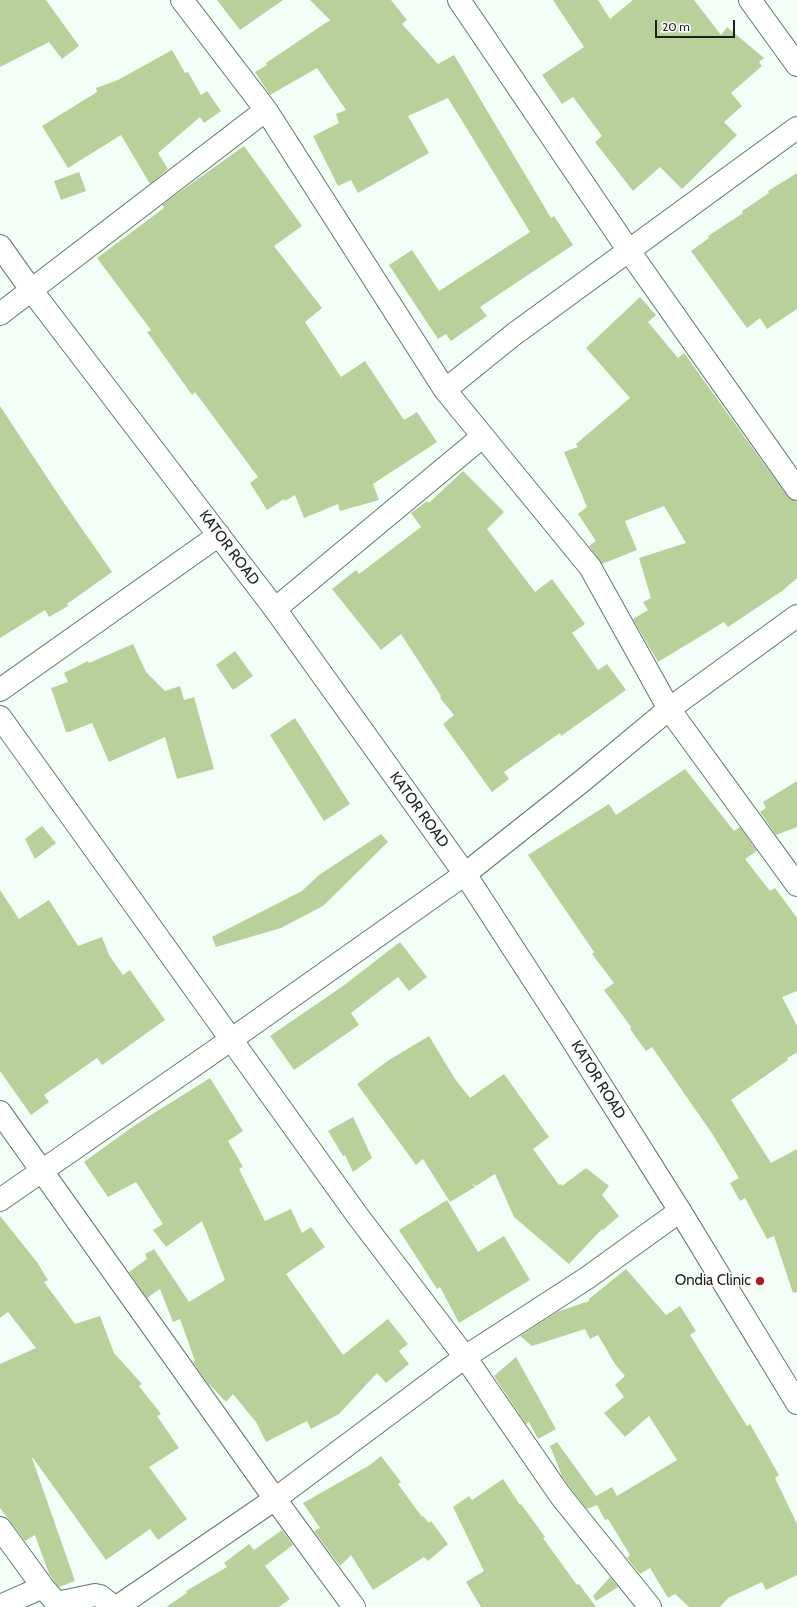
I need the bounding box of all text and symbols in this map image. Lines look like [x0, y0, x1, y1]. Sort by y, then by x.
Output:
scale bar [657, 12, 737, 38]
text: 20 m [662, 19, 690, 34]
street label: KATOR ROAD [195, 507, 263, 589]
street label: KATOR ROAD [386, 769, 452, 851]
street label: KATOR ROAD [567, 1037, 629, 1123]
place label: Ondia Clinic [675, 1272, 751, 1290]
marker: Ondia Clinic [754, 1275, 766, 1287]

